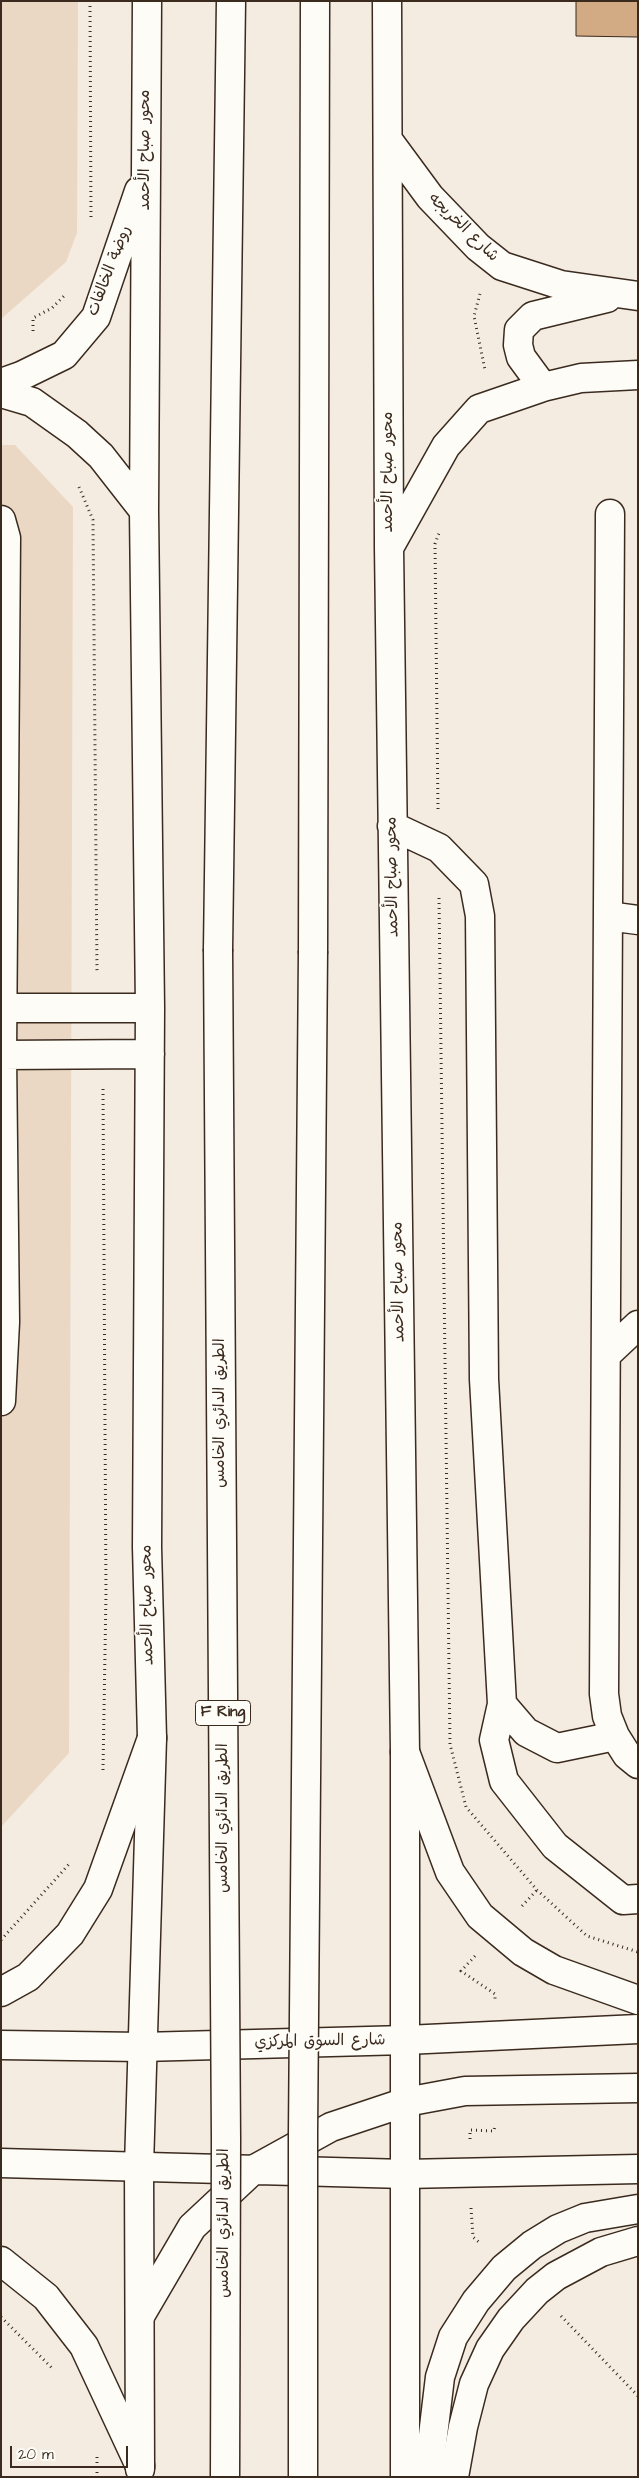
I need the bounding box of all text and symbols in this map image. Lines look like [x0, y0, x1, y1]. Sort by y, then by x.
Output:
street label: محور صباح الأحمد [136, 90, 156, 210]
street label: شارع الخريجه [424, 190, 502, 266]
street label: روضة الخالفات [84, 223, 136, 319]
street label: محور صباح الأحمد [379, 412, 399, 532]
street label: محور صباح الأحمد [382, 816, 404, 938]
street label: محور صباح الأحمد [388, 1221, 410, 1343]
street label: الطريق الدائري الخامس [211, 1338, 231, 1488]
street label: محور صباح الأحمد [137, 1544, 159, 1666]
road number: F Ring [196, 1700, 250, 1726]
street label: الطريق الدائري الخامس [214, 1743, 234, 1893]
street label: شارع السوق المركزي [254, 2031, 386, 2053]
street label: الطريق الدائري الخامس [215, 2148, 235, 2298]
scale bar [12, 2436, 130, 2468]
text: 20 m [18, 2444, 54, 2465]

